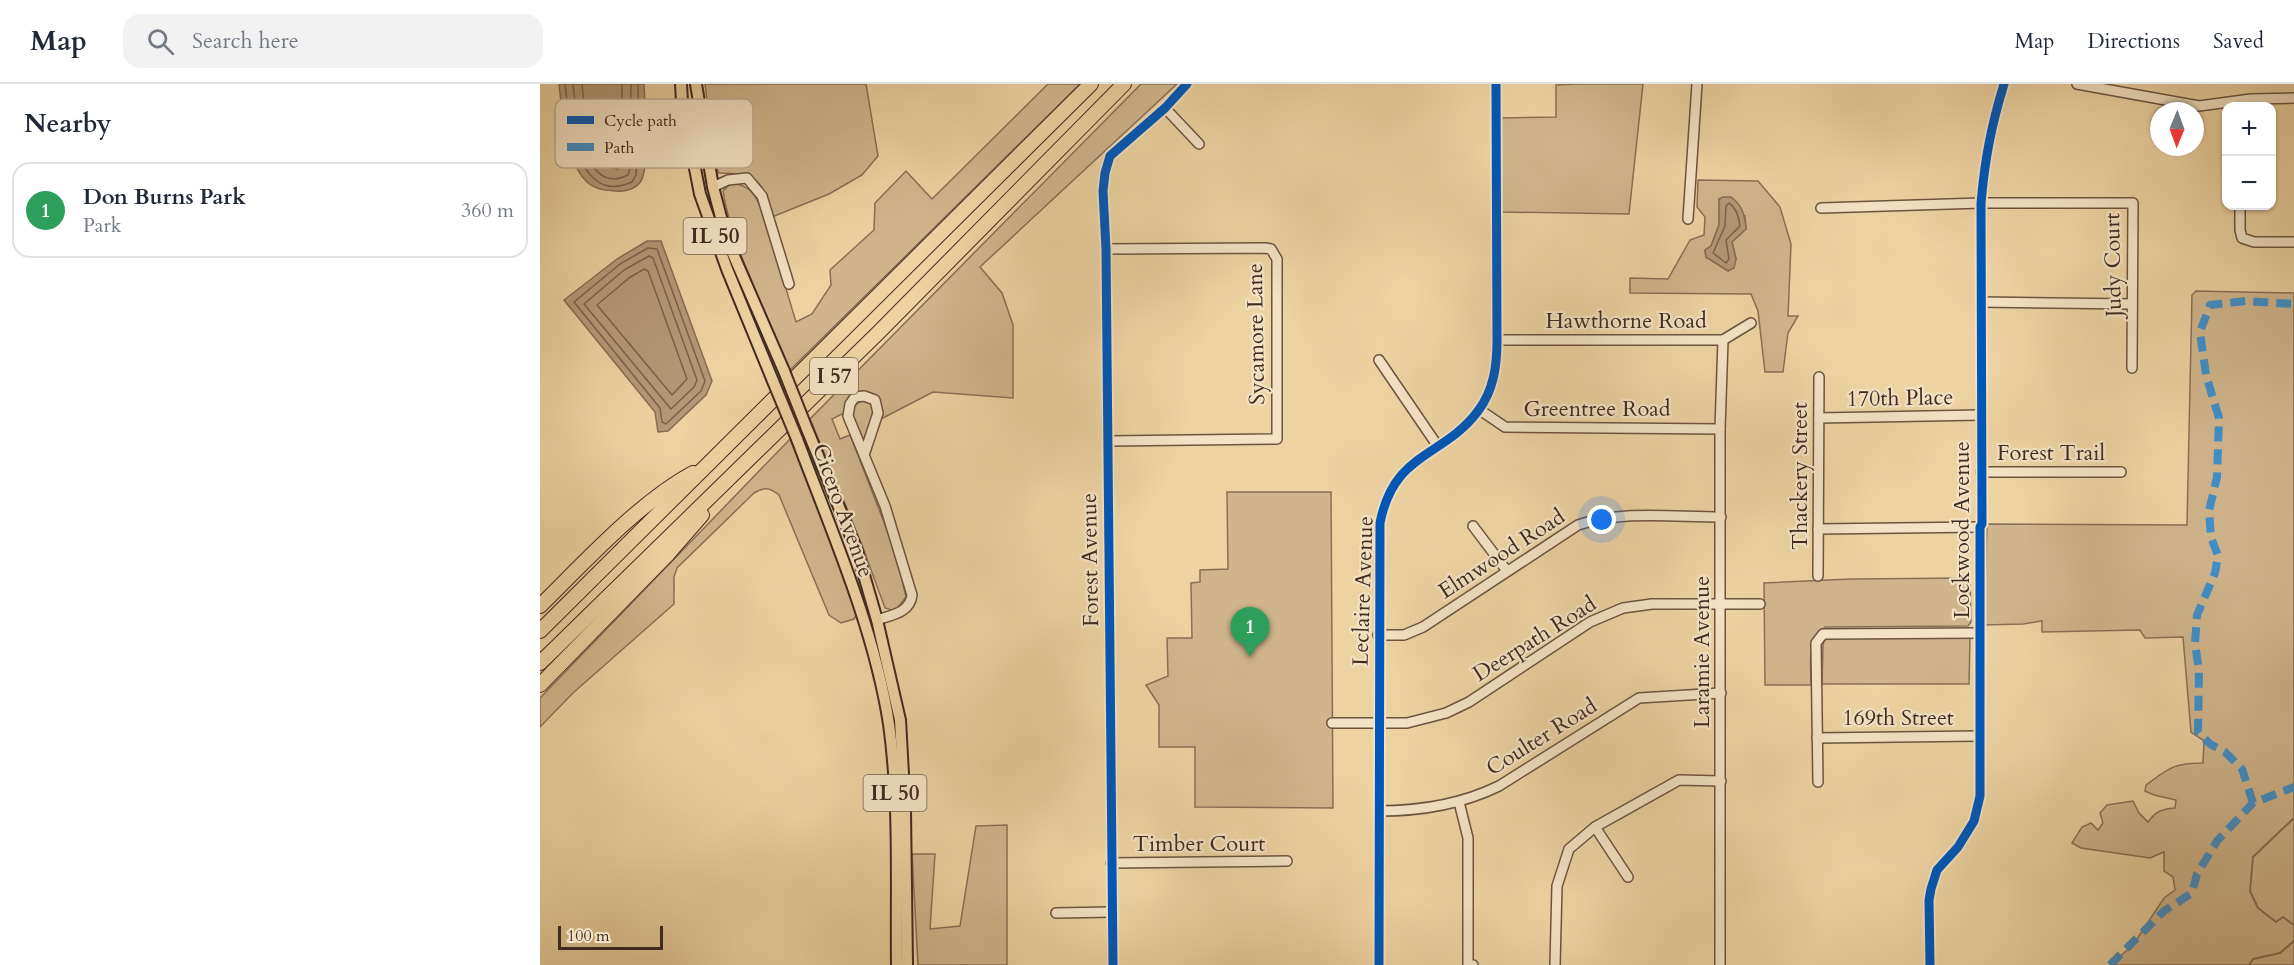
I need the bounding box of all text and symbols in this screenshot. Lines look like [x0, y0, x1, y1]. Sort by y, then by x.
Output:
search box [123, 14, 543, 68]
text: Map [30, 22, 87, 60]
icon: search [144, 25, 177, 58]
text: Search here [192, 26, 299, 56]
text: Map [2014, 27, 2054, 56]
text: Directions [2087, 27, 2180, 56]
text: Saved [2213, 27, 2264, 56]
legend [555, 99, 753, 168]
north arrow [2150, 102, 2204, 156]
map controls [2222, 102, 2276, 210]
button: + [2222, 102, 2276, 156]
text: Nearby [24, 106, 112, 141]
text: Cycle path [604, 110, 677, 132]
text: Path [604, 137, 634, 159]
button: − [2222, 156, 2276, 210]
text: Don Burns Park [83, 182, 246, 212]
text: 1 [40, 197, 51, 224]
text: 360 m [461, 197, 514, 224]
text: Park [83, 212, 121, 239]
street label: Judy Court [2097, 212, 2129, 321]
road number: IL 50 [684, 218, 747, 254]
street label: Sycamore Lane [1240, 263, 1272, 405]
street label: Hawthorne Road [1545, 306, 1707, 336]
road number: I 57 [810, 358, 858, 394]
street label: 170th Place [1846, 382, 1954, 414]
street label: Greentree Road [1523, 394, 1671, 424]
street label: Thackery Street [1785, 402, 1815, 550]
street label: Forest Trail [1997, 438, 2105, 468]
street label: Cicero Avenue [805, 439, 881, 581]
street label: Lockwood Avenue [1947, 441, 1977, 619]
street label: Forest Avenue [1074, 493, 1106, 627]
street label: Elmwood Road [1432, 502, 1571, 606]
your location [1587, 505, 1616, 534]
street label: Leclaire Avenue [1345, 516, 1381, 666]
street label: Laramie Avenue [1687, 576, 1717, 728]
street label: Deerpath Road [1467, 589, 1602, 689]
pin: 1 [1230, 608, 1270, 657]
street label: Coulter Road [1480, 691, 1603, 783]
street label: 169th Street [1842, 703, 1954, 733]
road number: IL 50 [864, 775, 926, 811]
street label: Timber Court [1133, 829, 1265, 859]
scale bar [558, 923, 663, 950]
text: 100 m [567, 925, 609, 947]

